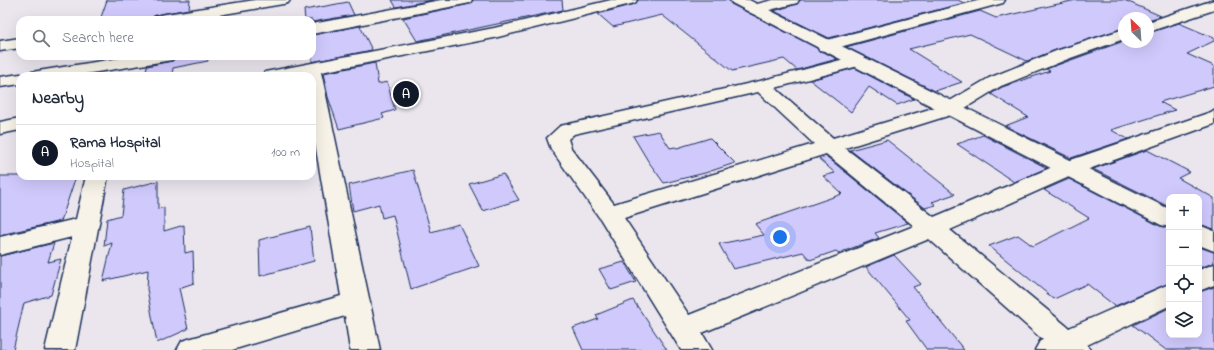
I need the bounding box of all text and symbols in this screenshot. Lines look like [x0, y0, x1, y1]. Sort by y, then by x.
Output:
north arrow [1118, 12, 1154, 48]
search box [16, 16, 316, 60]
icon: search [30, 27, 52, 49]
text: Search here [62, 27, 134, 49]
pin: A [393, 79, 419, 109]
text: Nearby [32, 86, 84, 111]
text: Rama Hospital [70, 132, 161, 154]
text: A [41, 143, 49, 162]
text: 100 m [271, 143, 300, 162]
text: Hospital [70, 154, 114, 173]
map controls [1166, 194, 1202, 338]
button: + [1166, 194, 1202, 230]
your location [770, 227, 790, 247]
button: − [1166, 230, 1202, 266]
button: locate [1166, 266, 1202, 302]
button: layers [1166, 302, 1202, 338]

